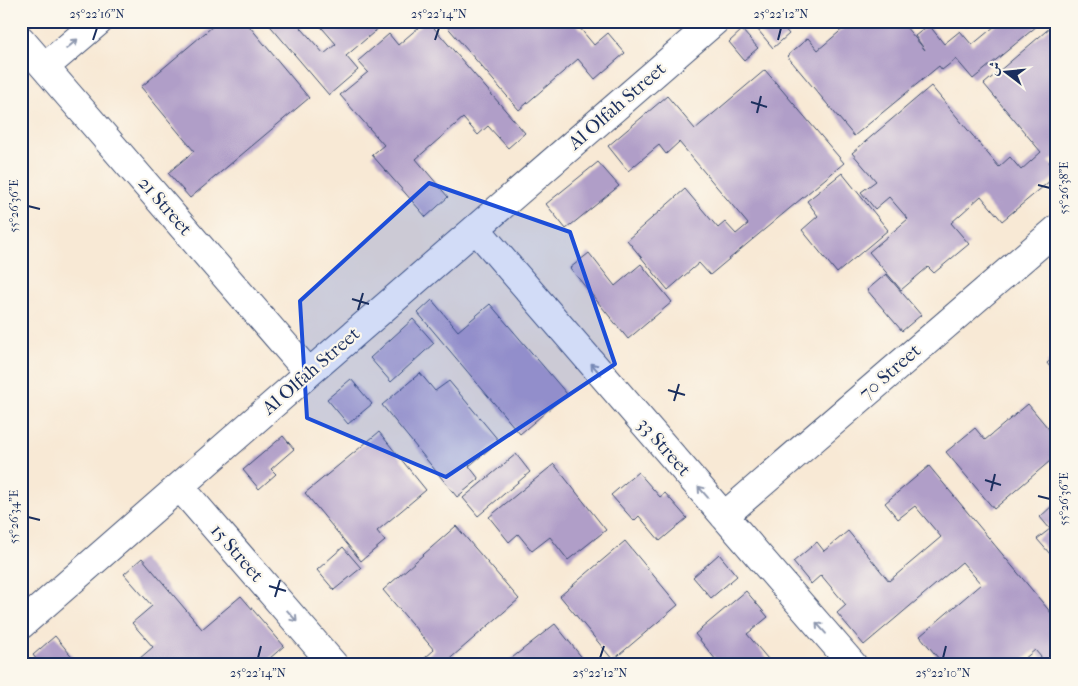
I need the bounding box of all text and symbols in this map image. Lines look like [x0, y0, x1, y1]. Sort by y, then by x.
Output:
text: 25°22'16"N [69, 7, 125, 21]
text: 25°22'14"N [411, 7, 467, 21]
text: 25°22'12"N [754, 7, 808, 21]
one-way arrow [65, 39, 78, 50]
north arrow [980, 48, 1030, 98]
street label: Al Olfah Street [563, 58, 670, 155]
text: ش [984, 59, 1004, 78]
text: 55°26'38"E [1057, 162, 1071, 214]
street label: 21 Street [133, 172, 197, 240]
text: 55°26'36"E [7, 179, 21, 233]
street label: Al Olfah Street [257, 323, 364, 420]
street label: 70 Street [855, 339, 925, 405]
one-way arrow [591, 363, 602, 376]
street label: 33 Street [633, 413, 695, 481]
text: 55°26'36"E [1057, 472, 1071, 526]
one-way arrow [697, 486, 708, 499]
text: 55°26'34"E [7, 490, 21, 544]
street label: 15 Street [206, 520, 268, 586]
one-way arrow [286, 610, 298, 623]
one-way arrow [815, 622, 826, 635]
text: 25°22'14"N [230, 666, 286, 680]
text: 25°22'12"N [573, 666, 627, 680]
text: 25°22'10"N [915, 666, 971, 680]

